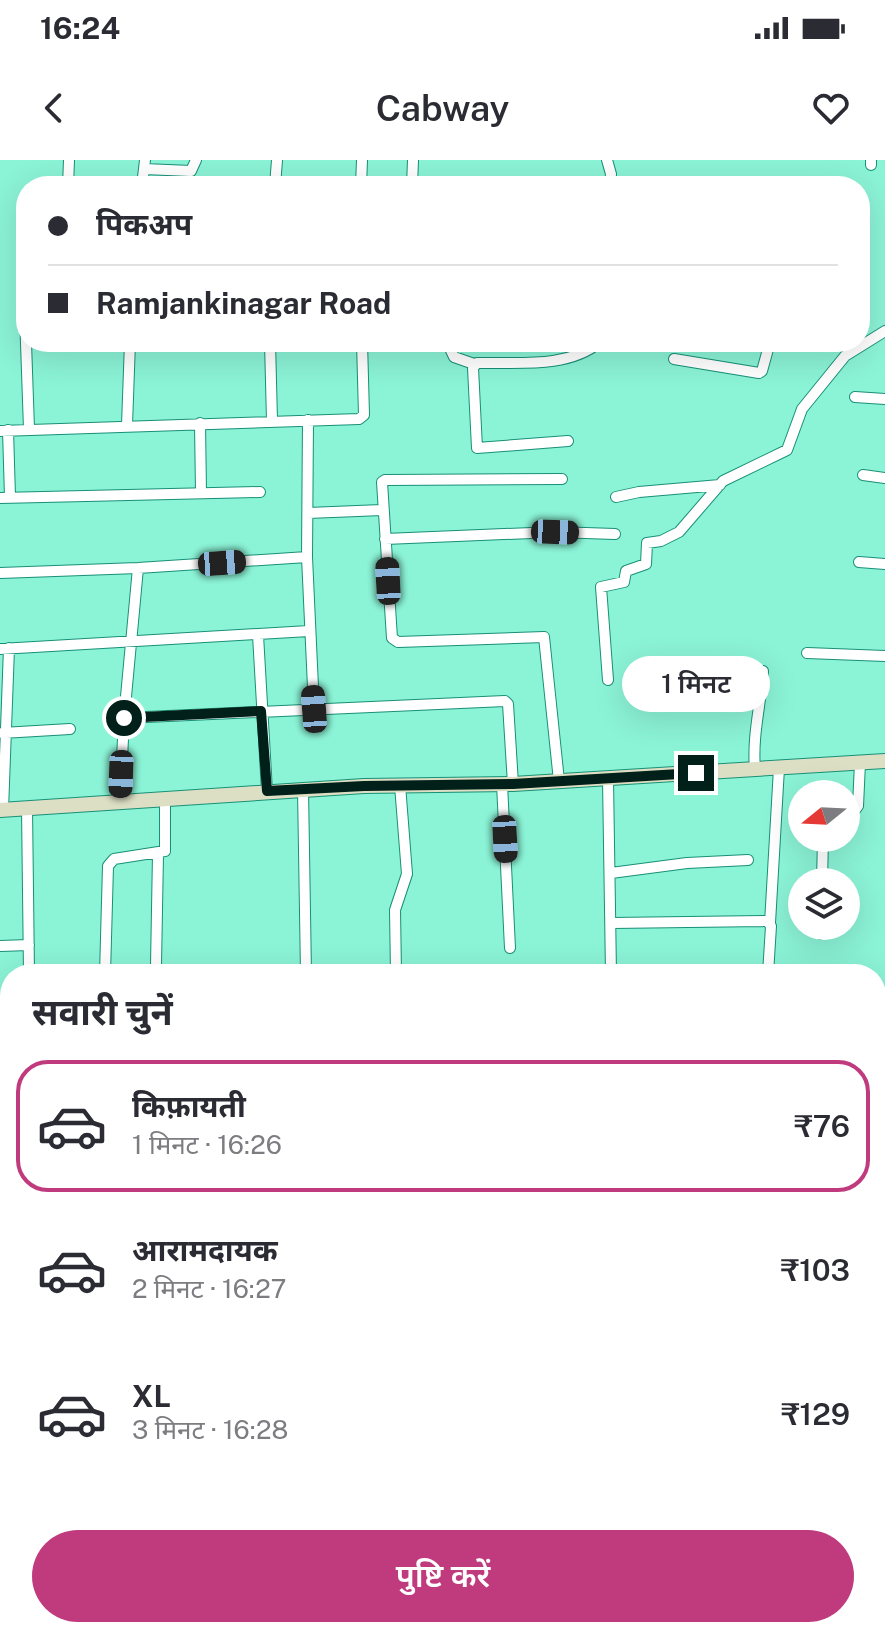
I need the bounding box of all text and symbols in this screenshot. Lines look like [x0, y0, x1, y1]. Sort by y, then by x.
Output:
text: 16:24 [40, 10, 120, 46]
icon: back [32, 86, 76, 130]
icon: heart [809, 86, 853, 130]
text: Cabway [376, 87, 509, 129]
text: पिकअप [96, 206, 192, 242]
text: Ramjankinagar Road [96, 285, 391, 321]
car [531, 519, 579, 545]
car [197, 549, 247, 577]
car [375, 556, 401, 606]
callout: 1 मिनट [622, 657, 770, 713]
text: 1 मिनट [661, 668, 731, 699]
car [300, 684, 328, 734]
route start [106, 700, 142, 736]
car [108, 750, 134, 798]
route end [678, 755, 714, 791]
north arrow [788, 780, 860, 852]
map controls [788, 780, 860, 940]
car [492, 814, 518, 864]
button: layers [788, 868, 860, 940]
text: सवारी चुनें [32, 991, 173, 1033]
text: किफ़ायती [132, 1088, 246, 1124]
icon: car [36, 1090, 108, 1162]
text: ₹76 [794, 1108, 850, 1144]
text: 1 मिनट · 16:26 [132, 1129, 282, 1160]
text: आरामदायक [132, 1232, 278, 1268]
icon: car [36, 1234, 108, 1306]
text: ₹103 [781, 1252, 850, 1288]
text: 2 मिनट · 16:27 [132, 1273, 286, 1304]
icon: car [36, 1378, 108, 1450]
text: XL [132, 1378, 171, 1414]
text: ₹129 [781, 1396, 850, 1432]
text: 3 मिनट · 16:28 [132, 1414, 288, 1445]
button: पुष्टि करें [32, 1530, 854, 1622]

